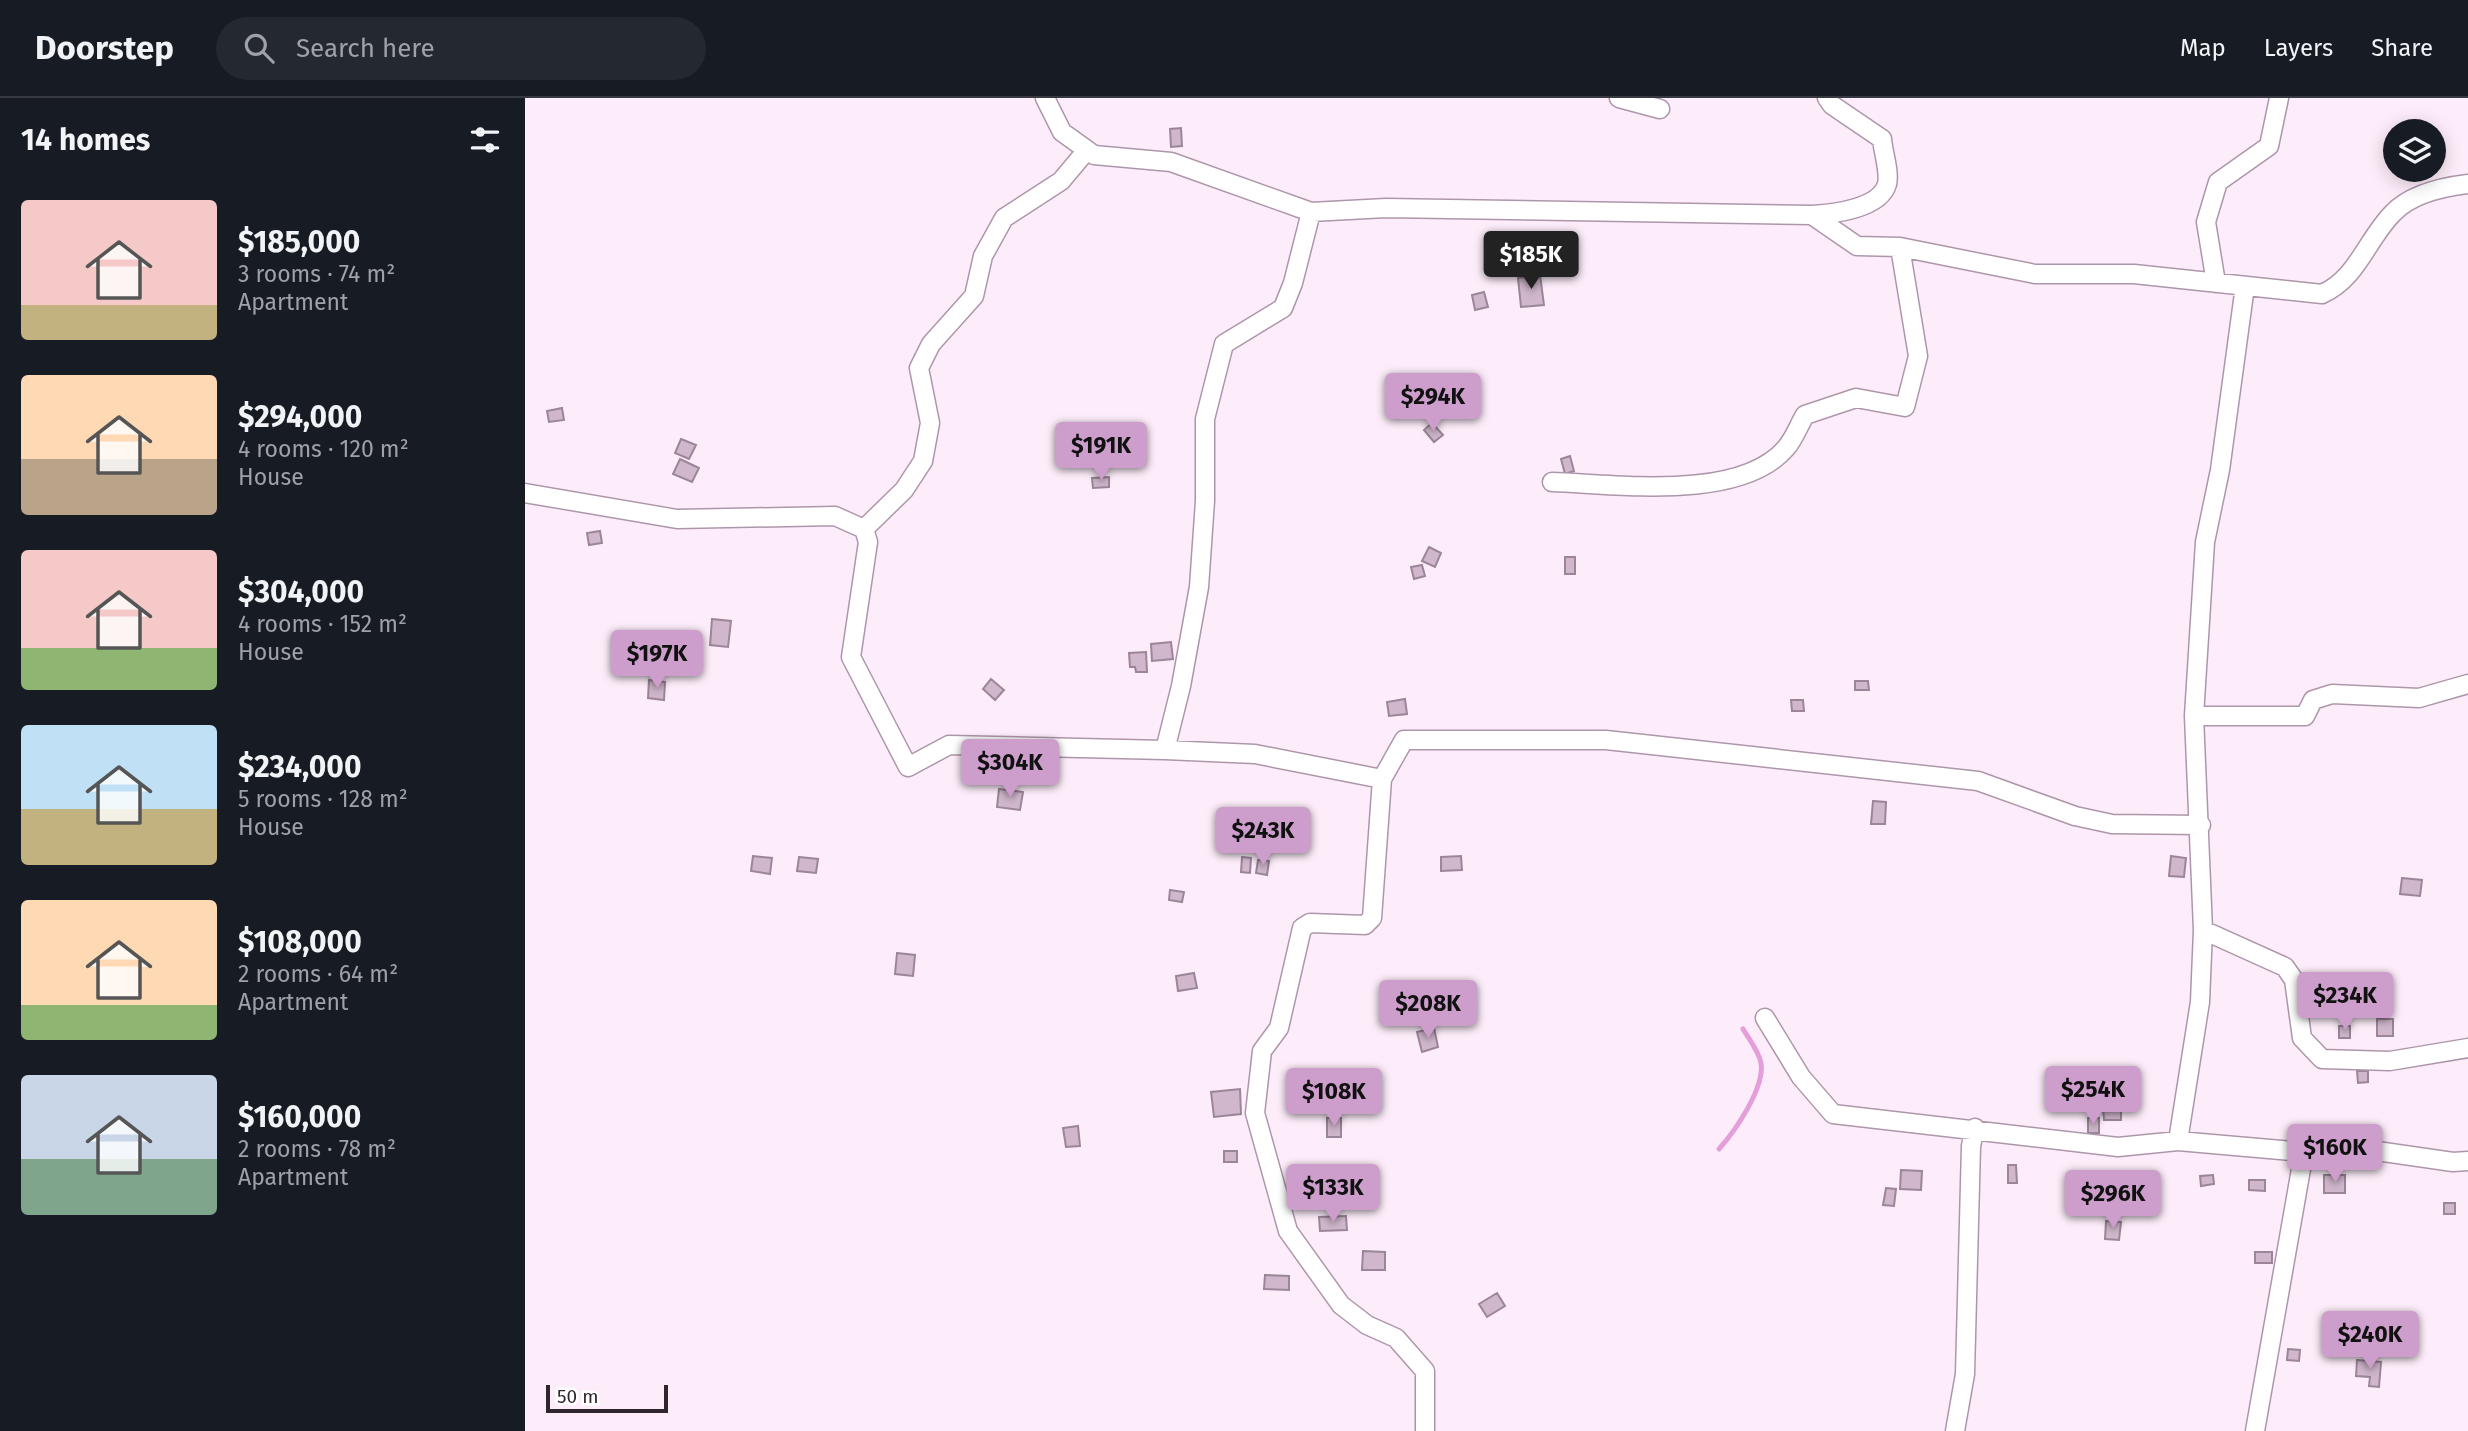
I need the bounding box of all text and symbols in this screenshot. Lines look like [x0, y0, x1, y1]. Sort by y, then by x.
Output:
search box [216, 17, 706, 80]
text: Doorstep [35, 28, 174, 68]
icon: search [240, 29, 278, 67]
text: Search here [296, 33, 435, 64]
text: Map [2180, 34, 2226, 62]
text: Layers [2264, 34, 2333, 62]
text: Share [2371, 34, 2433, 62]
map controls [2383, 119, 2446, 182]
button: layers [2383, 119, 2446, 182]
icon: filters [466, 121, 504, 159]
text: 14 homes [21, 122, 150, 158]
text: $185,000 [238, 224, 360, 260]
icon: home [77, 228, 161, 312]
pin: $185K [1482, 232, 1580, 291]
text: $185K [1500, 240, 1562, 268]
text: 3 rooms · 74 m² [238, 260, 395, 288]
text: Apartment [238, 288, 348, 316]
pin: $294K [1384, 374, 1482, 433]
text: $294K [1401, 382, 1465, 410]
text: $294,000 [238, 399, 362, 435]
icon: home [77, 403, 161, 487]
pin: $191K [1052, 422, 1150, 482]
text: $191K [1071, 431, 1131, 459]
text: 4 rooms · 120 m² [238, 435, 409, 463]
text: House [238, 463, 304, 491]
text: $304,000 [238, 574, 364, 610]
icon: home [77, 578, 161, 662]
text: 4 rooms · 152 m² [238, 610, 407, 638]
pin: $197K [608, 630, 706, 690]
text: House [238, 638, 304, 666]
text: $197K [627, 639, 687, 667]
pin: $304K [961, 740, 1059, 799]
text: $304K [977, 748, 1043, 776]
text: $234,000 [238, 749, 361, 785]
icon: home [77, 753, 161, 837]
text: 5 rooms · 128 m² [238, 785, 408, 813]
pin: $243K [1214, 808, 1312, 867]
text: House [238, 813, 304, 841]
text: $243K [1232, 816, 1294, 844]
text: $108,000 [238, 924, 362, 960]
icon: home [77, 928, 161, 1012]
text: 2 rooms · 64 m² [238, 960, 398, 988]
pin: $234K [2296, 972, 2394, 1032]
pin: $208K [1379, 981, 1477, 1040]
text: $234K [2313, 981, 2377, 1009]
text: Apartment [238, 988, 348, 1016]
text: $208K [1395, 989, 1461, 1017]
pin: $254K [2044, 1066, 2142, 1126]
pin: $108K [1285, 1068, 1383, 1128]
text: $254K [2061, 1075, 2125, 1103]
text: $108K [1302, 1077, 1366, 1105]
text: $160,000 [238, 1099, 361, 1135]
icon: home [77, 1103, 161, 1187]
pin: $160K [2286, 1124, 2384, 1184]
text: $160K [2303, 1133, 2367, 1161]
text: 2 rooms · 78 m² [238, 1135, 396, 1163]
text: Apartment [238, 1163, 348, 1191]
pin: $133K [1284, 1164, 1382, 1224]
pin: $296K [2064, 1170, 2162, 1230]
text: $133K [1303, 1173, 1363, 1201]
text: $296K [2081, 1179, 2145, 1207]
pin: $240K [2321, 1312, 2419, 1371]
text: $240K [2338, 1320, 2402, 1348]
scale bar [546, 1382, 669, 1414]
text: 50 m [557, 1385, 598, 1408]

